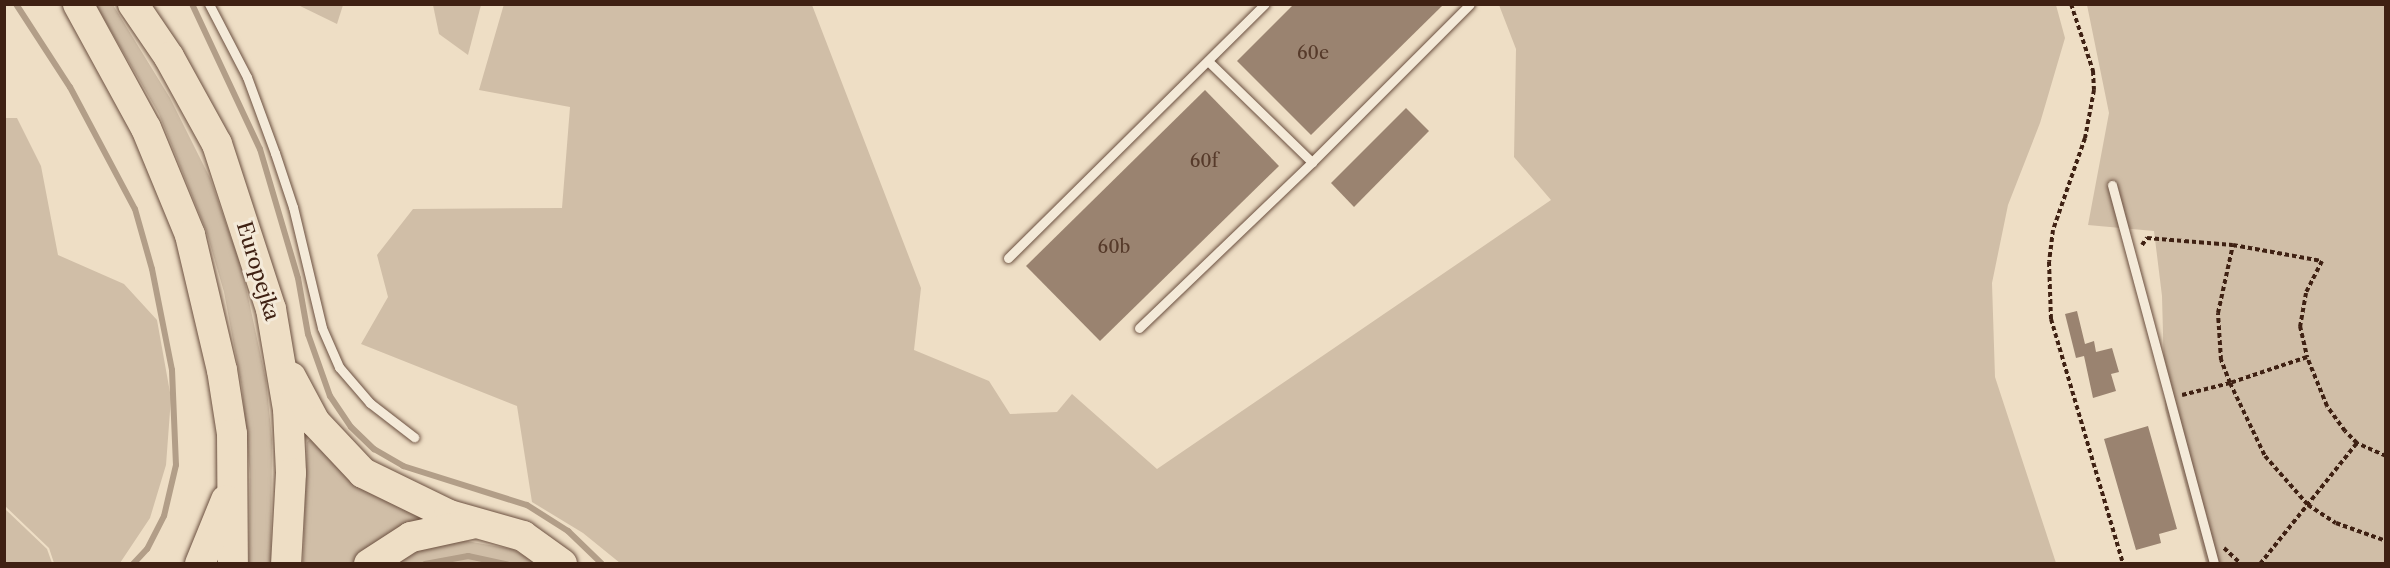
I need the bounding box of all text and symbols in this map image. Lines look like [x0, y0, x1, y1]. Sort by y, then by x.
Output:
house number: 60e [1297, 42, 1329, 64]
house number: 60f [1190, 150, 1218, 172]
street label: Europejka [231, 218, 285, 324]
house number: 60b [1098, 236, 1130, 258]

